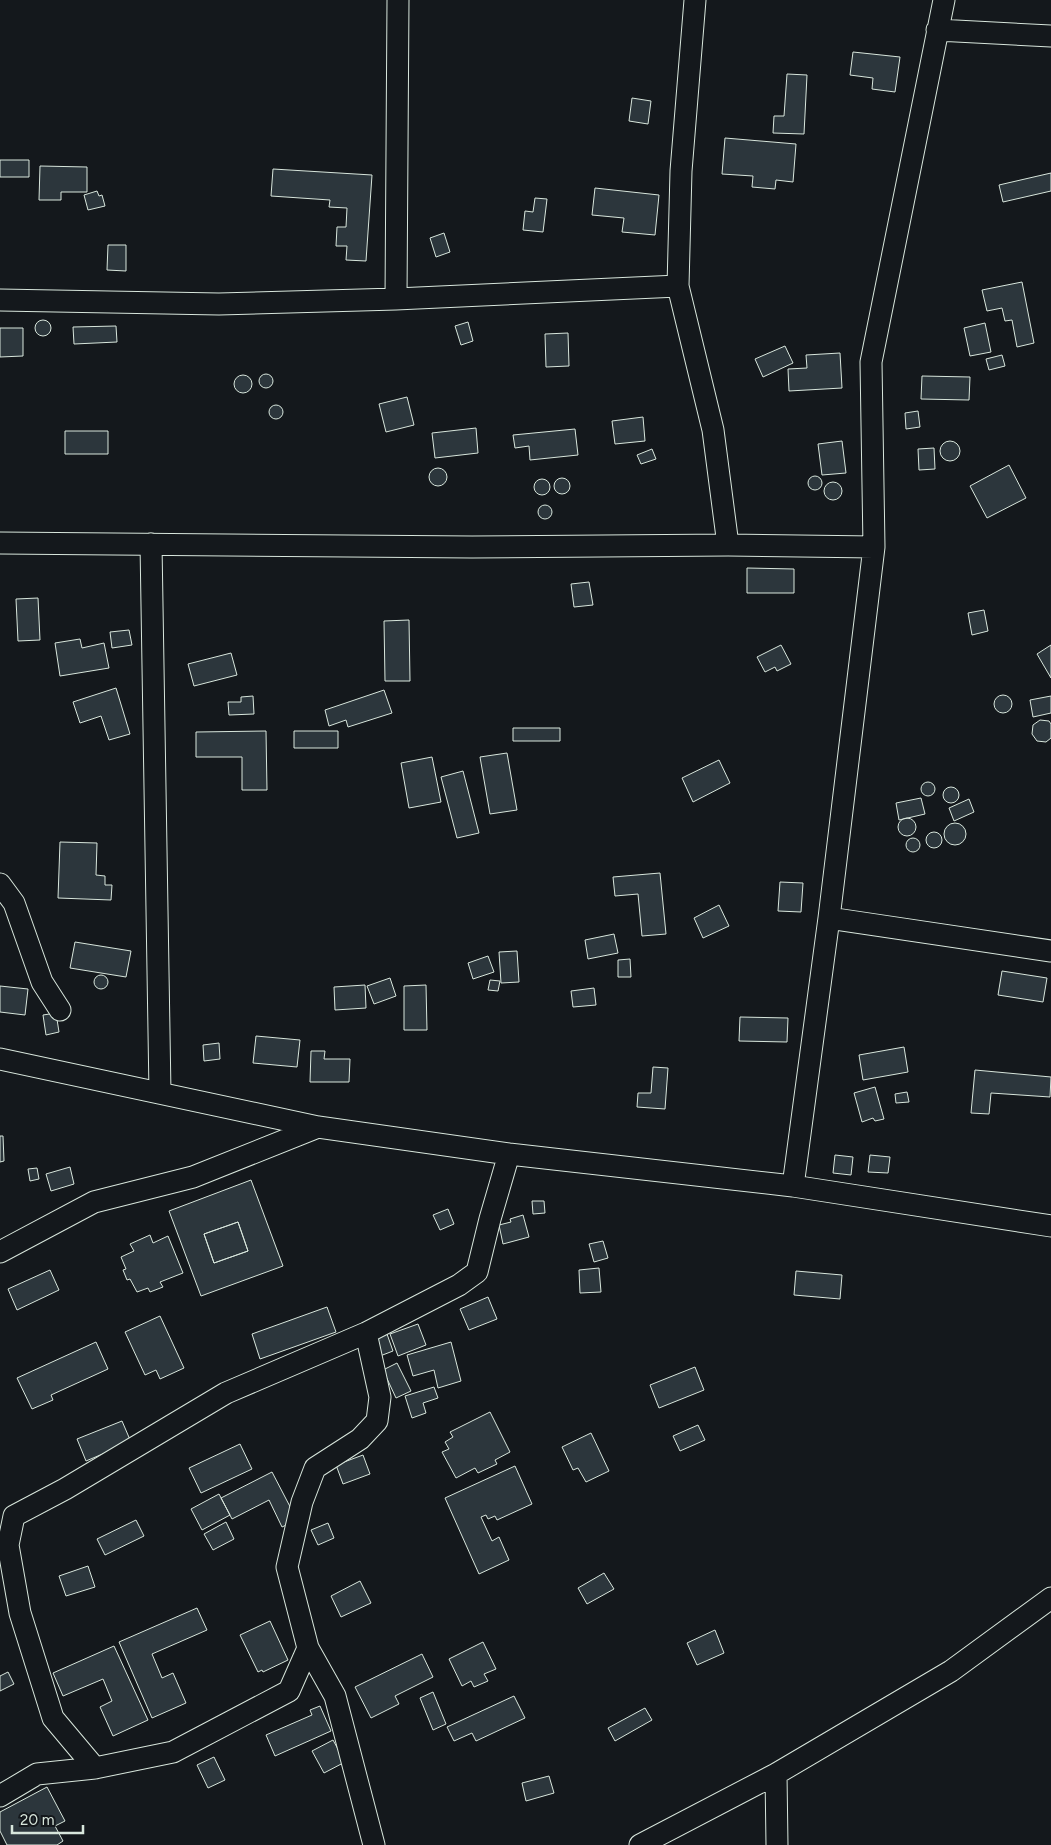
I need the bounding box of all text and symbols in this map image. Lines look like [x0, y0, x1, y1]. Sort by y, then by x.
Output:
scale bar [12, 1802, 84, 1834]
text: 20 m [20, 1811, 54, 1829]

